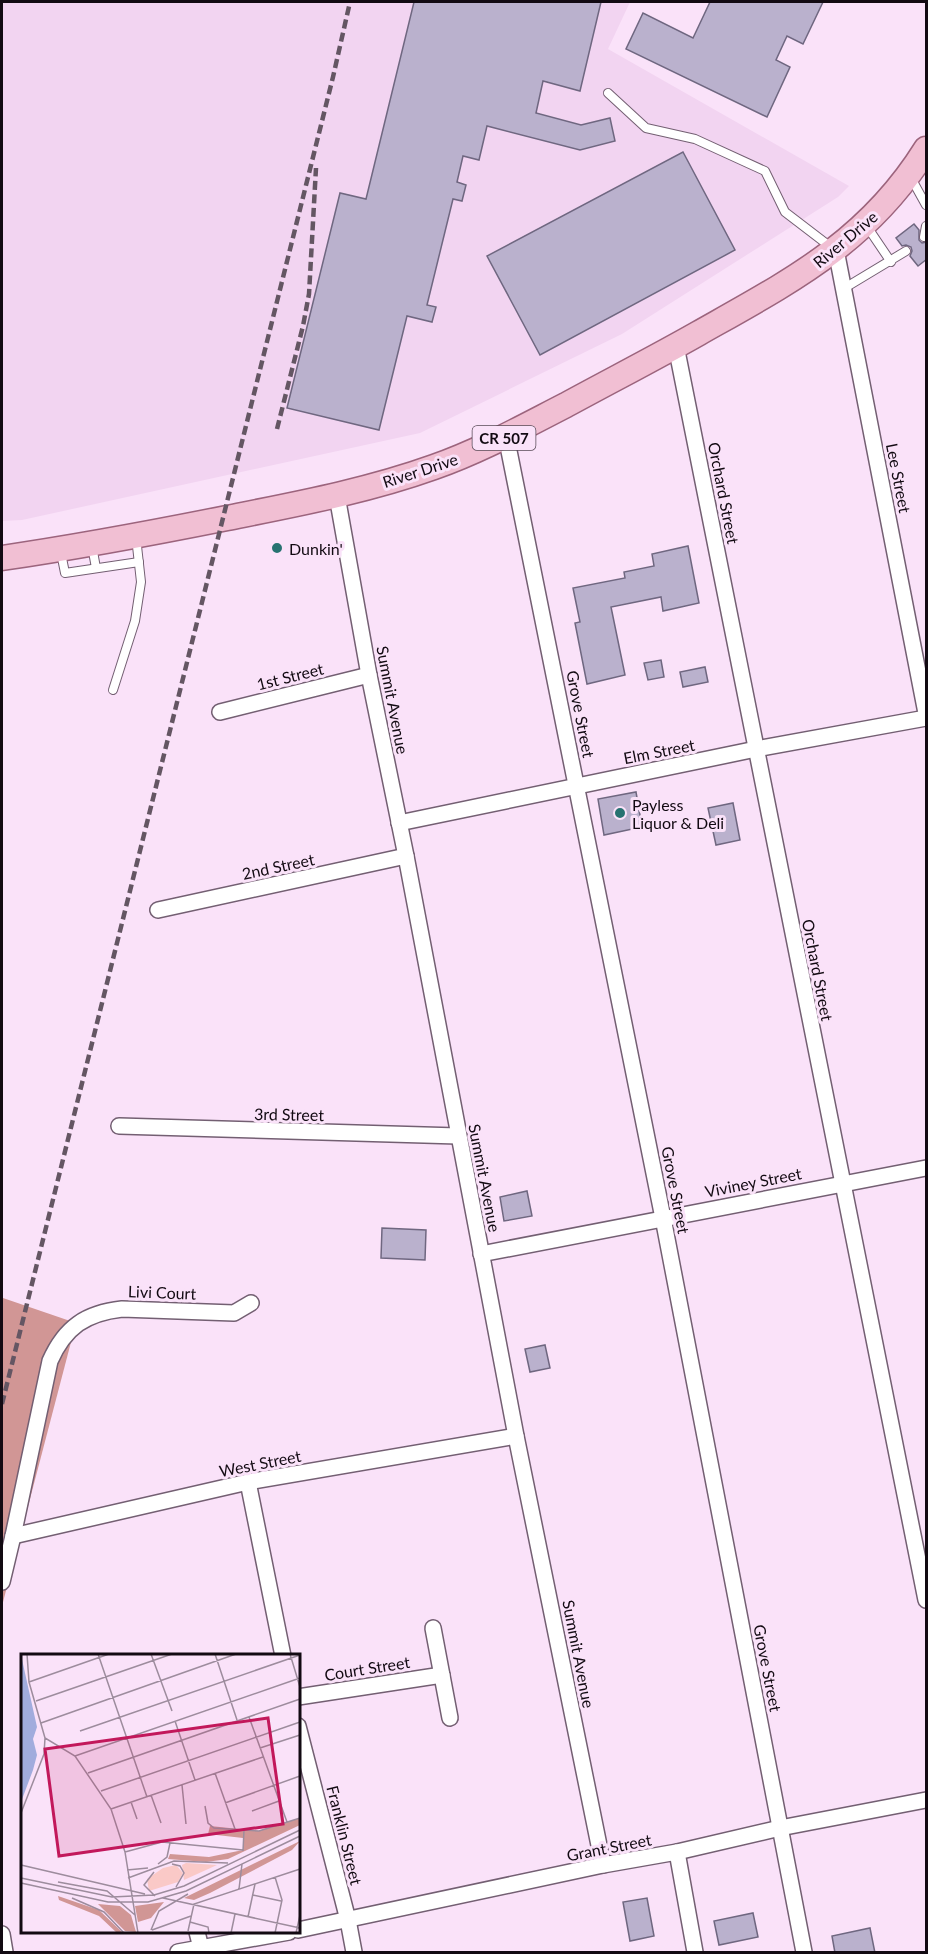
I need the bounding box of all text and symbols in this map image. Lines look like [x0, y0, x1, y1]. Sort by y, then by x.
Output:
street label: River Drive [809, 207, 881, 271]
road number: CR 507 [472, 426, 536, 450]
street label: Orchard Street [705, 440, 743, 546]
street label: Lee Street [883, 441, 915, 515]
street label: River Drive [380, 449, 460, 491]
place label: Dunkin' [289, 539, 343, 558]
marker: Dunkin' [270, 541, 284, 555]
street label: Summit Avenue [373, 644, 413, 756]
street label: 1st Street [255, 658, 326, 693]
street label: Grove Street [563, 669, 599, 760]
street label: Elm Street [622, 735, 697, 767]
place label: Payless Liquor & Deli [632, 795, 724, 832]
marker: Payless Liquor & Deli [613, 806, 627, 820]
street label: 2nd Street [240, 849, 316, 883]
street label: Orchard Street [799, 917, 837, 1023]
street label: 3rd Street [254, 1104, 324, 1124]
street label: Summit Avenue [465, 1122, 505, 1234]
street label: Grove Street [658, 1145, 694, 1236]
street label: Viviney Street [703, 1163, 803, 1201]
street label: Livi Court [128, 1281, 197, 1303]
street label: West Street [217, 1446, 303, 1480]
street label: Summit Avenue [559, 1598, 599, 1710]
street label: Grove Street [750, 1623, 786, 1714]
street label: Court Street [323, 1652, 411, 1684]
inset map [21, 1654, 300, 1933]
street label: Franklin Street [323, 1783, 367, 1887]
street label: Grant Street [565, 1829, 653, 1865]

